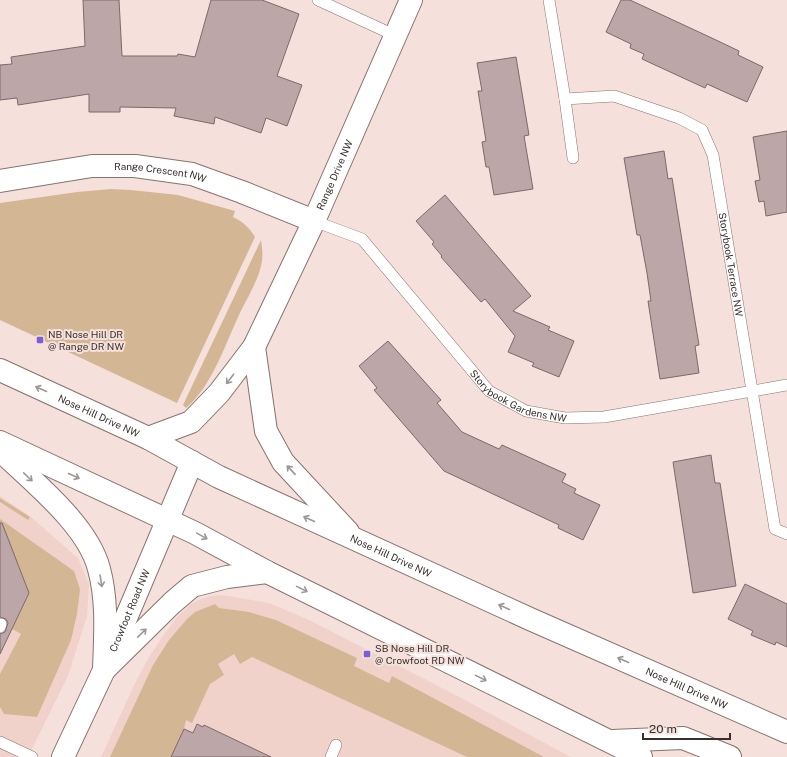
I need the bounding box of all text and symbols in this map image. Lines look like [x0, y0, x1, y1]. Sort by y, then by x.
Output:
street label: Range Drive NW [314, 137, 355, 212]
street label: Range Crescent NW [114, 160, 209, 185]
street label: Storybook Terrace NW [717, 212, 746, 318]
place label: NB Nose Hill DR @ Range DR NW [48, 328, 124, 352]
marker: NB Nose Hill DR @ Range DR NW [35, 335, 45, 345]
street label: Storybook Gardens NW [468, 367, 568, 424]
one-way arrow [226, 373, 234, 384]
one-way arrow [36, 385, 48, 392]
street label: Nose Hill Drive NW [56, 392, 142, 440]
one-way arrow [286, 465, 296, 475]
one-way arrow [23, 472, 33, 482]
one-way arrow [67, 473, 79, 480]
one-way arrow [304, 515, 316, 522]
street label: Nose Hill Drive NW [348, 532, 434, 580]
one-way arrow [196, 533, 208, 541]
street label: Crowfoot Road NW [106, 567, 152, 654]
one-way arrow [97, 574, 105, 587]
one-way arrow [296, 586, 308, 593]
one-way arrow [499, 603, 511, 610]
one-way arrow [137, 628, 147, 638]
place label: SB Nose Hill DR @ Crowfoot RD NW [375, 642, 465, 666]
marker: SB Nose Hill DR @ Crowfoot RD NW [362, 649, 372, 659]
one-way arrow [618, 656, 630, 663]
street label: Nose Hill Drive NW [644, 665, 730, 711]
one-way arrow [475, 675, 487, 682]
scale bar [643, 715, 730, 741]
text: 20 m [649, 722, 677, 736]

